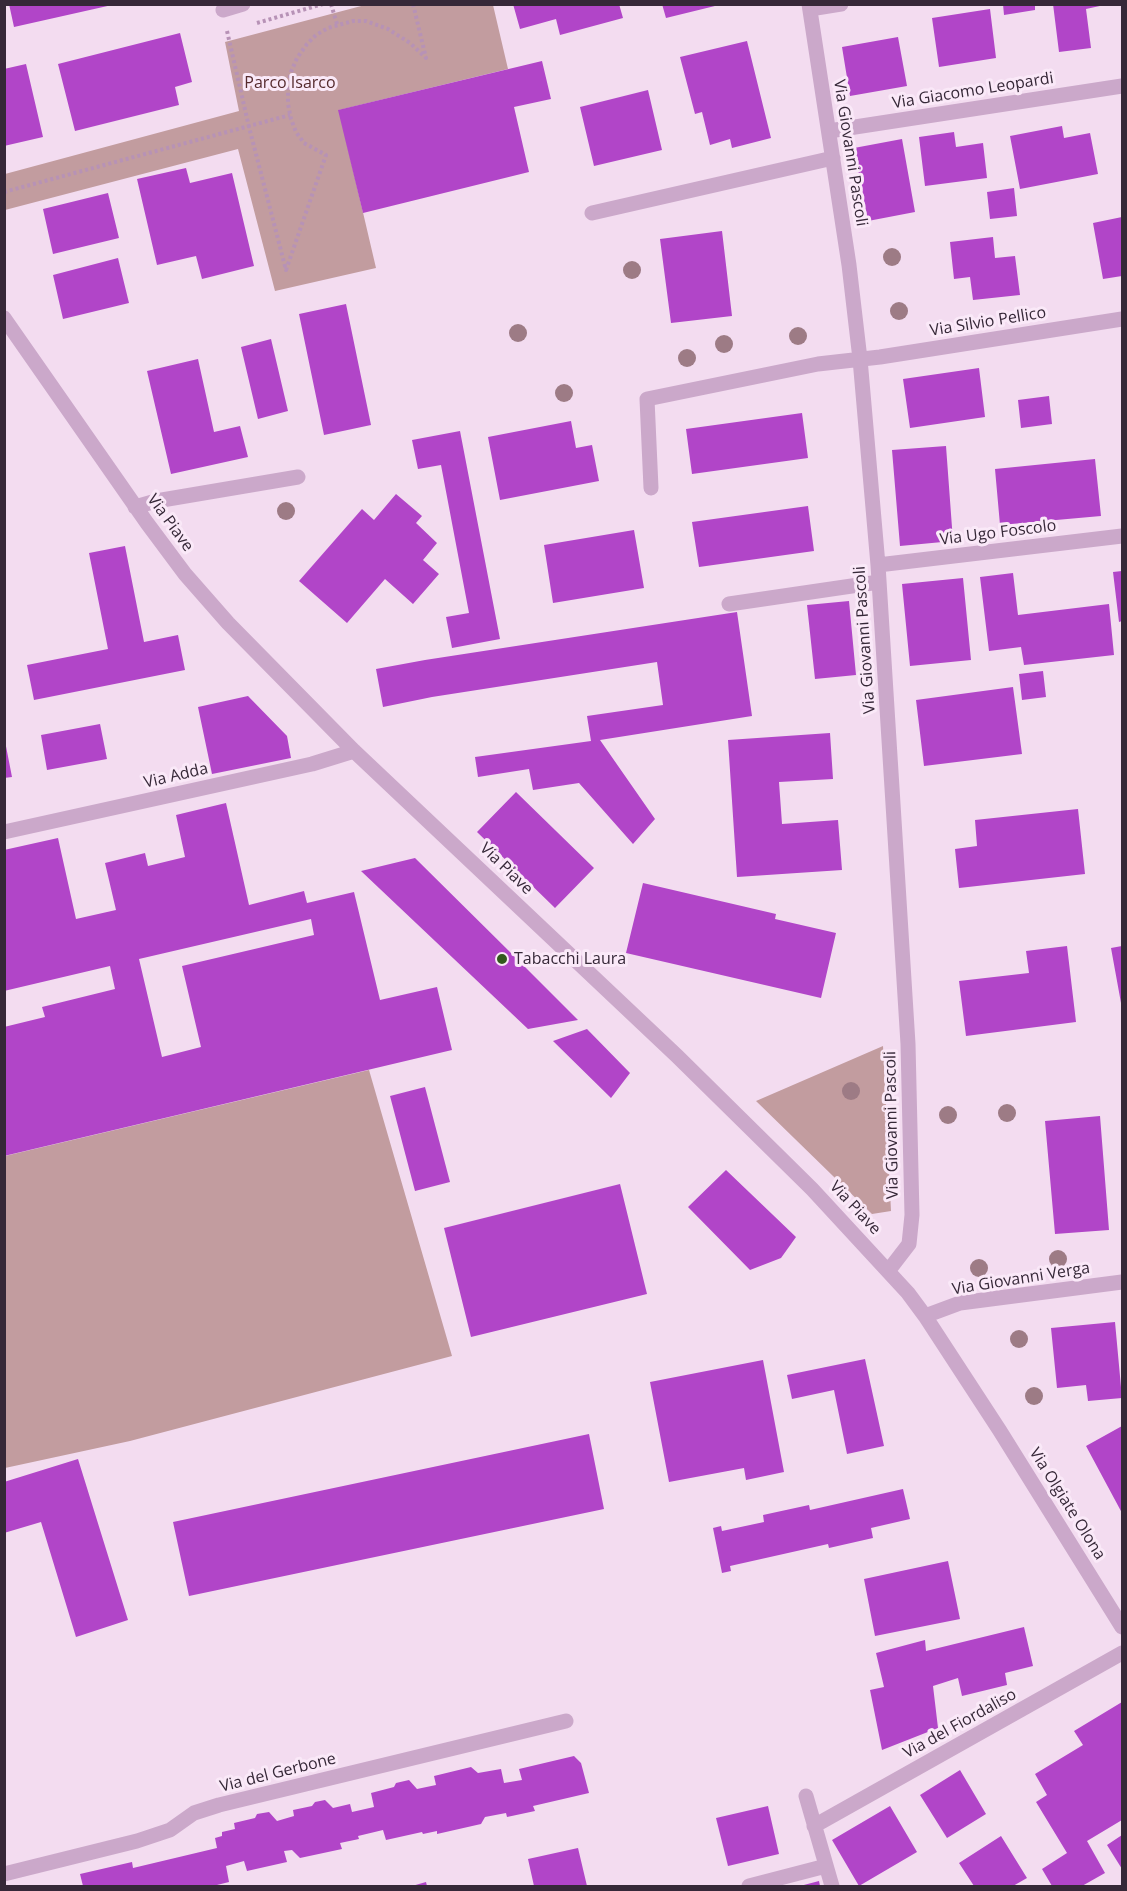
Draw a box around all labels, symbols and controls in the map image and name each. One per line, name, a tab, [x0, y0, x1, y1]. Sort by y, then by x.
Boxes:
street label: Via Giacomo Leopardi	[891, 69, 1055, 113]
park label: Parco Isarco	[244, 73, 336, 93]
street label: Via Giovanni Pascoli	[829, 78, 871, 228]
street label: Via Silvio Pellico	[929, 303, 1047, 341]
street label: Via Piave	[143, 491, 197, 555]
street label: Via Ugo Foscolo	[939, 516, 1057, 550]
street label: Via Giovanni Pascoli	[850, 565, 880, 715]
street label: Via Adda	[142, 759, 210, 793]
street label: Via Piave	[476, 839, 536, 899]
place label: Tabacchi Laura	[514, 949, 626, 969]
marker: Tabacchi Laura	[495, 952, 509, 966]
street label: Via Giovanni Pascoli	[881, 1051, 903, 1199]
street label: Via Piave	[825, 1177, 885, 1239]
street label: Via Giovanni Verga	[951, 1259, 1091, 1299]
street label: Via Olgiate Olona	[1025, 1444, 1109, 1564]
street label: Via del Fiordaliso	[900, 1685, 1020, 1763]
street label: Via del Gerbone	[218, 1749, 338, 1797]

